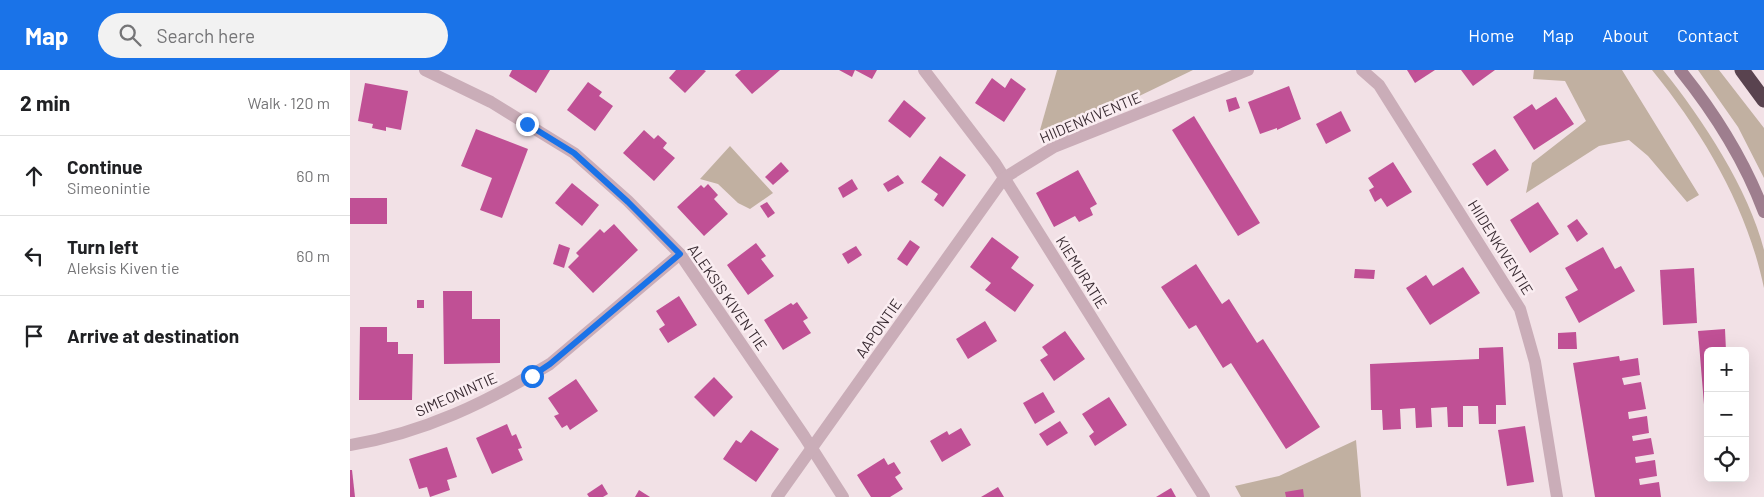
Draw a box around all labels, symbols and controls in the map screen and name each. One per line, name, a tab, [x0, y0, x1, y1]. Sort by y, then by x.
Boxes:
search box	[98, 13, 448, 58]
text: Map	[25, 21, 68, 50]
icon: search	[116, 21, 144, 49]
text: Search here	[156, 24, 255, 47]
text: Home	[1468, 24, 1514, 46]
text: Map	[1542, 24, 1574, 46]
text: About	[1602, 24, 1649, 46]
text: Contact	[1677, 24, 1739, 46]
street label: HIIDENKIVENTIE	[1037, 88, 1143, 146]
text: 2 min	[20, 90, 70, 115]
text: Walk · 120 m	[247, 93, 330, 112]
route end	[516, 113, 539, 136]
text: Continue	[67, 155, 143, 178]
icon: ahead	[20, 162, 48, 190]
text: 60 m	[296, 166, 330, 185]
text: Simeonintie	[67, 178, 151, 197]
street label: HIIDENKIVENTIE	[1465, 196, 1537, 298]
street label: KIEMURATIE	[1053, 232, 1111, 312]
text: Turn left	[67, 235, 138, 258]
street label: ALEKSIS KIVEN TIE	[685, 240, 771, 354]
icon: left	[20, 242, 48, 270]
text: 60 m	[296, 246, 330, 265]
text: Aleksis Kiven tie	[67, 258, 180, 277]
street label: AAPONTIE	[851, 295, 905, 361]
icon: arrive	[20, 322, 48, 350]
text: Arrive at destination	[67, 324, 239, 347]
map controls	[1704, 347, 1749, 482]
button: +	[1704, 347, 1749, 392]
route start	[521, 365, 544, 388]
street label: SIMEONINTIE	[412, 368, 500, 420]
button: −	[1704, 392, 1749, 437]
button: locate	[1704, 437, 1749, 482]

